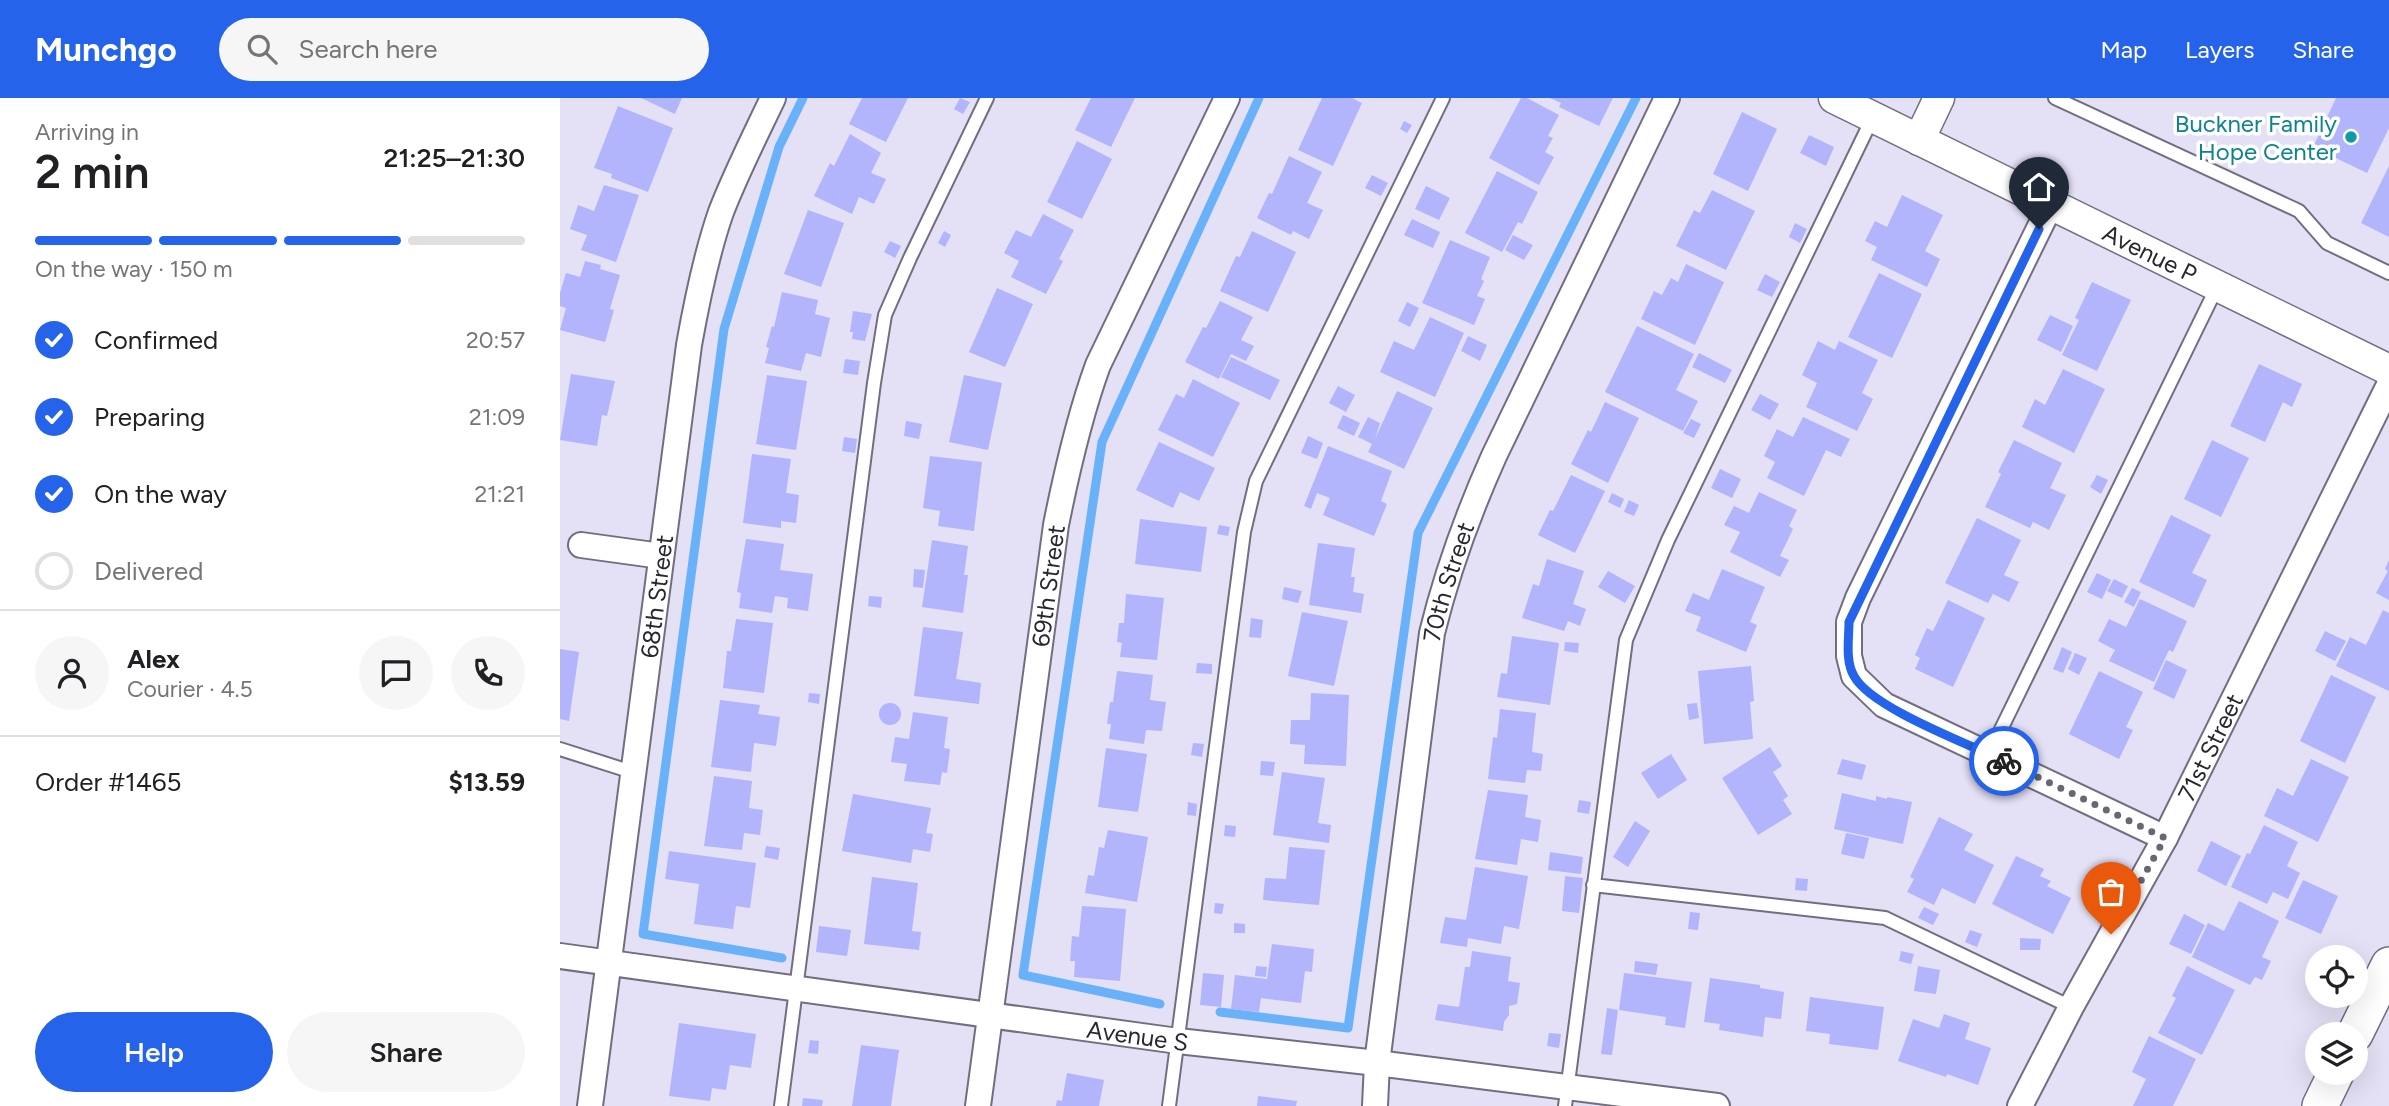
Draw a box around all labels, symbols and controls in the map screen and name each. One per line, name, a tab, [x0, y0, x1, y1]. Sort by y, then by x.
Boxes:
search box	[219, 18, 709, 81]
text: Munchgo	[35, 30, 177, 69]
icon: search	[243, 30, 281, 68]
text: Search here	[299, 33, 438, 65]
text: Map	[2100, 35, 2147, 64]
text: Layers	[2185, 35, 2254, 64]
text: Share	[2292, 35, 2354, 64]
place label: Buckner Family Hope Center	[2175, 109, 2337, 166]
text: Arriving in	[35, 118, 139, 146]
marker: Buckner Family Hope Center	[2343, 129, 2359, 145]
text: 21:25–21:30	[384, 142, 525, 174]
text: 2 min	[35, 144, 150, 200]
pin	[2009, 157, 2069, 229]
icon: home	[2020, 168, 2058, 206]
street label: Avenue P	[2098, 218, 2202, 288]
text: On the way · 150 m	[35, 255, 232, 283]
icon: check	[35, 321, 73, 359]
text: Confirmed	[94, 324, 218, 356]
text: 20:57	[466, 326, 525, 354]
icon: check	[35, 398, 73, 436]
text: Preparing	[94, 401, 205, 433]
text: 21:09	[469, 403, 525, 431]
icon: check	[35, 475, 73, 513]
text: On the way	[94, 478, 227, 510]
text: 21:21	[474, 480, 525, 508]
street label: 70th Street	[1417, 518, 1480, 643]
street label: 69th Street	[1025, 523, 1070, 648]
street label: 68th Street	[634, 533, 679, 660]
text: Delivered	[94, 555, 203, 587]
button: person	[35, 636, 109, 710]
button: chat	[359, 636, 433, 710]
button: phone	[451, 636, 525, 710]
text: Alex	[127, 643, 180, 675]
text: Courier · 4.5	[127, 675, 253, 703]
street label: 71st Street	[2171, 689, 2249, 806]
courier	[1969, 726, 2039, 796]
icon: bike	[1985, 742, 2023, 780]
text: Order #1465	[35, 766, 182, 798]
text: $13.59	[449, 766, 525, 798]
pin	[2081, 862, 2141, 934]
icon: bag	[2092, 873, 2130, 911]
map controls	[2305, 945, 2368, 1085]
button: locate	[2305, 945, 2368, 1008]
button: Help	[35, 1012, 273, 1092]
button: Share	[287, 1012, 525, 1092]
street label: Avenue S	[1085, 1014, 1190, 1057]
button: layers	[2305, 1022, 2368, 1085]

